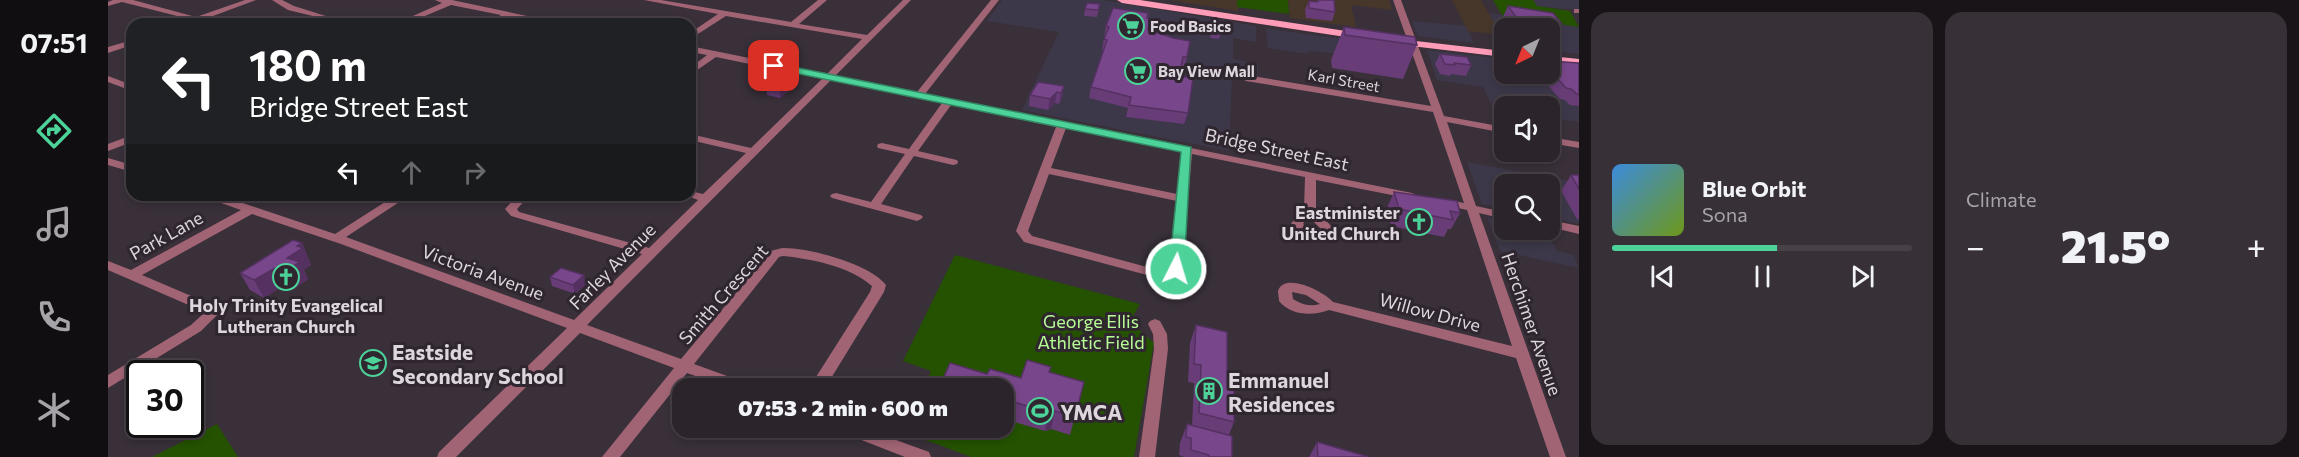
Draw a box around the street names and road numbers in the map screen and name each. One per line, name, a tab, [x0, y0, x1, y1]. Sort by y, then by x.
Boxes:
street label: Karl Street	[1306, 65, 1382, 95]
street label: Bridge Street East	[1203, 123, 1351, 175]
street label: Park Lane	[125, 206, 207, 264]
street label: Farley Avenue	[564, 218, 660, 314]
street label: Victoria Avenue	[419, 240, 547, 304]
street label: Smith Crescent	[674, 240, 772, 348]
street label: Herchimer Avenue	[1497, 250, 1567, 398]
street label: Willow Drive	[1377, 288, 1483, 336]

